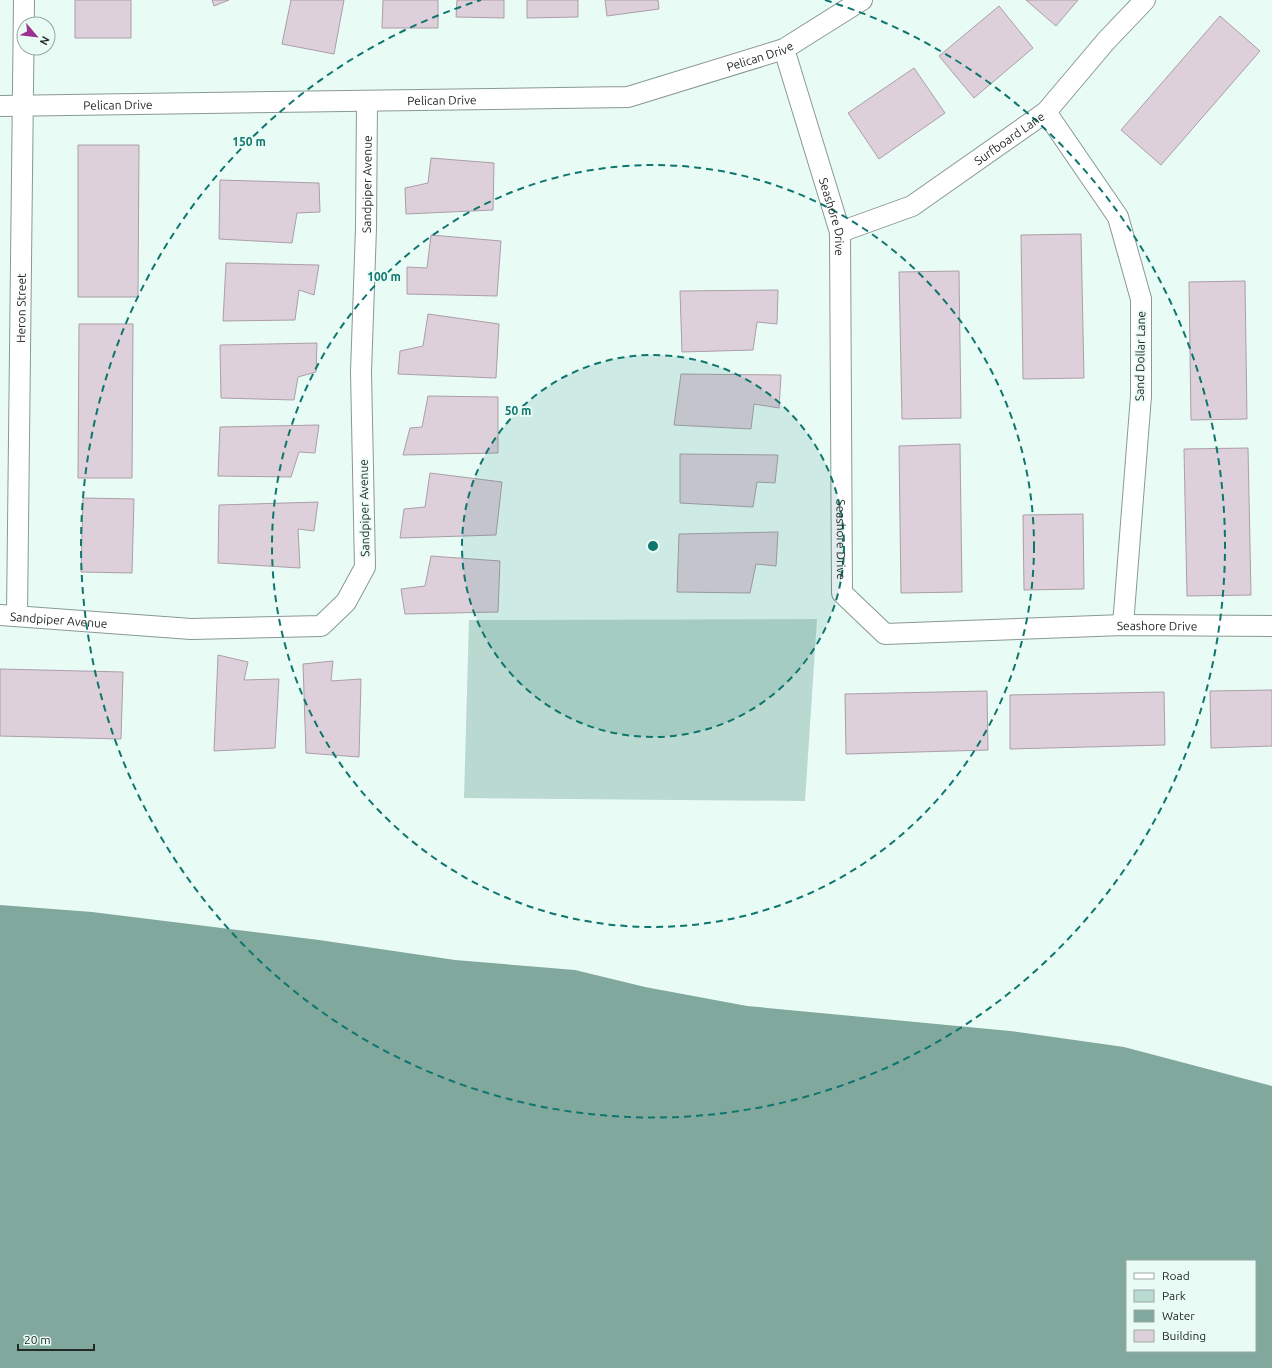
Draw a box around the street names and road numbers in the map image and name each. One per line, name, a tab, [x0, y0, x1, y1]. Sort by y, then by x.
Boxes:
street label: Pelican Drive	[725, 38, 795, 73]
street label: Pelican Drive	[407, 93, 477, 107]
street label: Pelican Drive	[83, 97, 153, 111]
street label: Surfboard Lane	[971, 109, 1047, 167]
street label: Sandpiper Avenue	[359, 135, 373, 233]
street label: Seashore Drive	[817, 176, 847, 256]
street label: Heron Street	[14, 273, 27, 343]
street label: Sand Dollar Lane	[1133, 311, 1147, 401]
street label: Sandpiper Avenue	[357, 459, 371, 557]
street label: Seashore Drive	[835, 499, 848, 580]
street label: Sandpiper Avenue	[10, 609, 108, 629]
street label: Seashore Drive	[1117, 619, 1197, 632]

